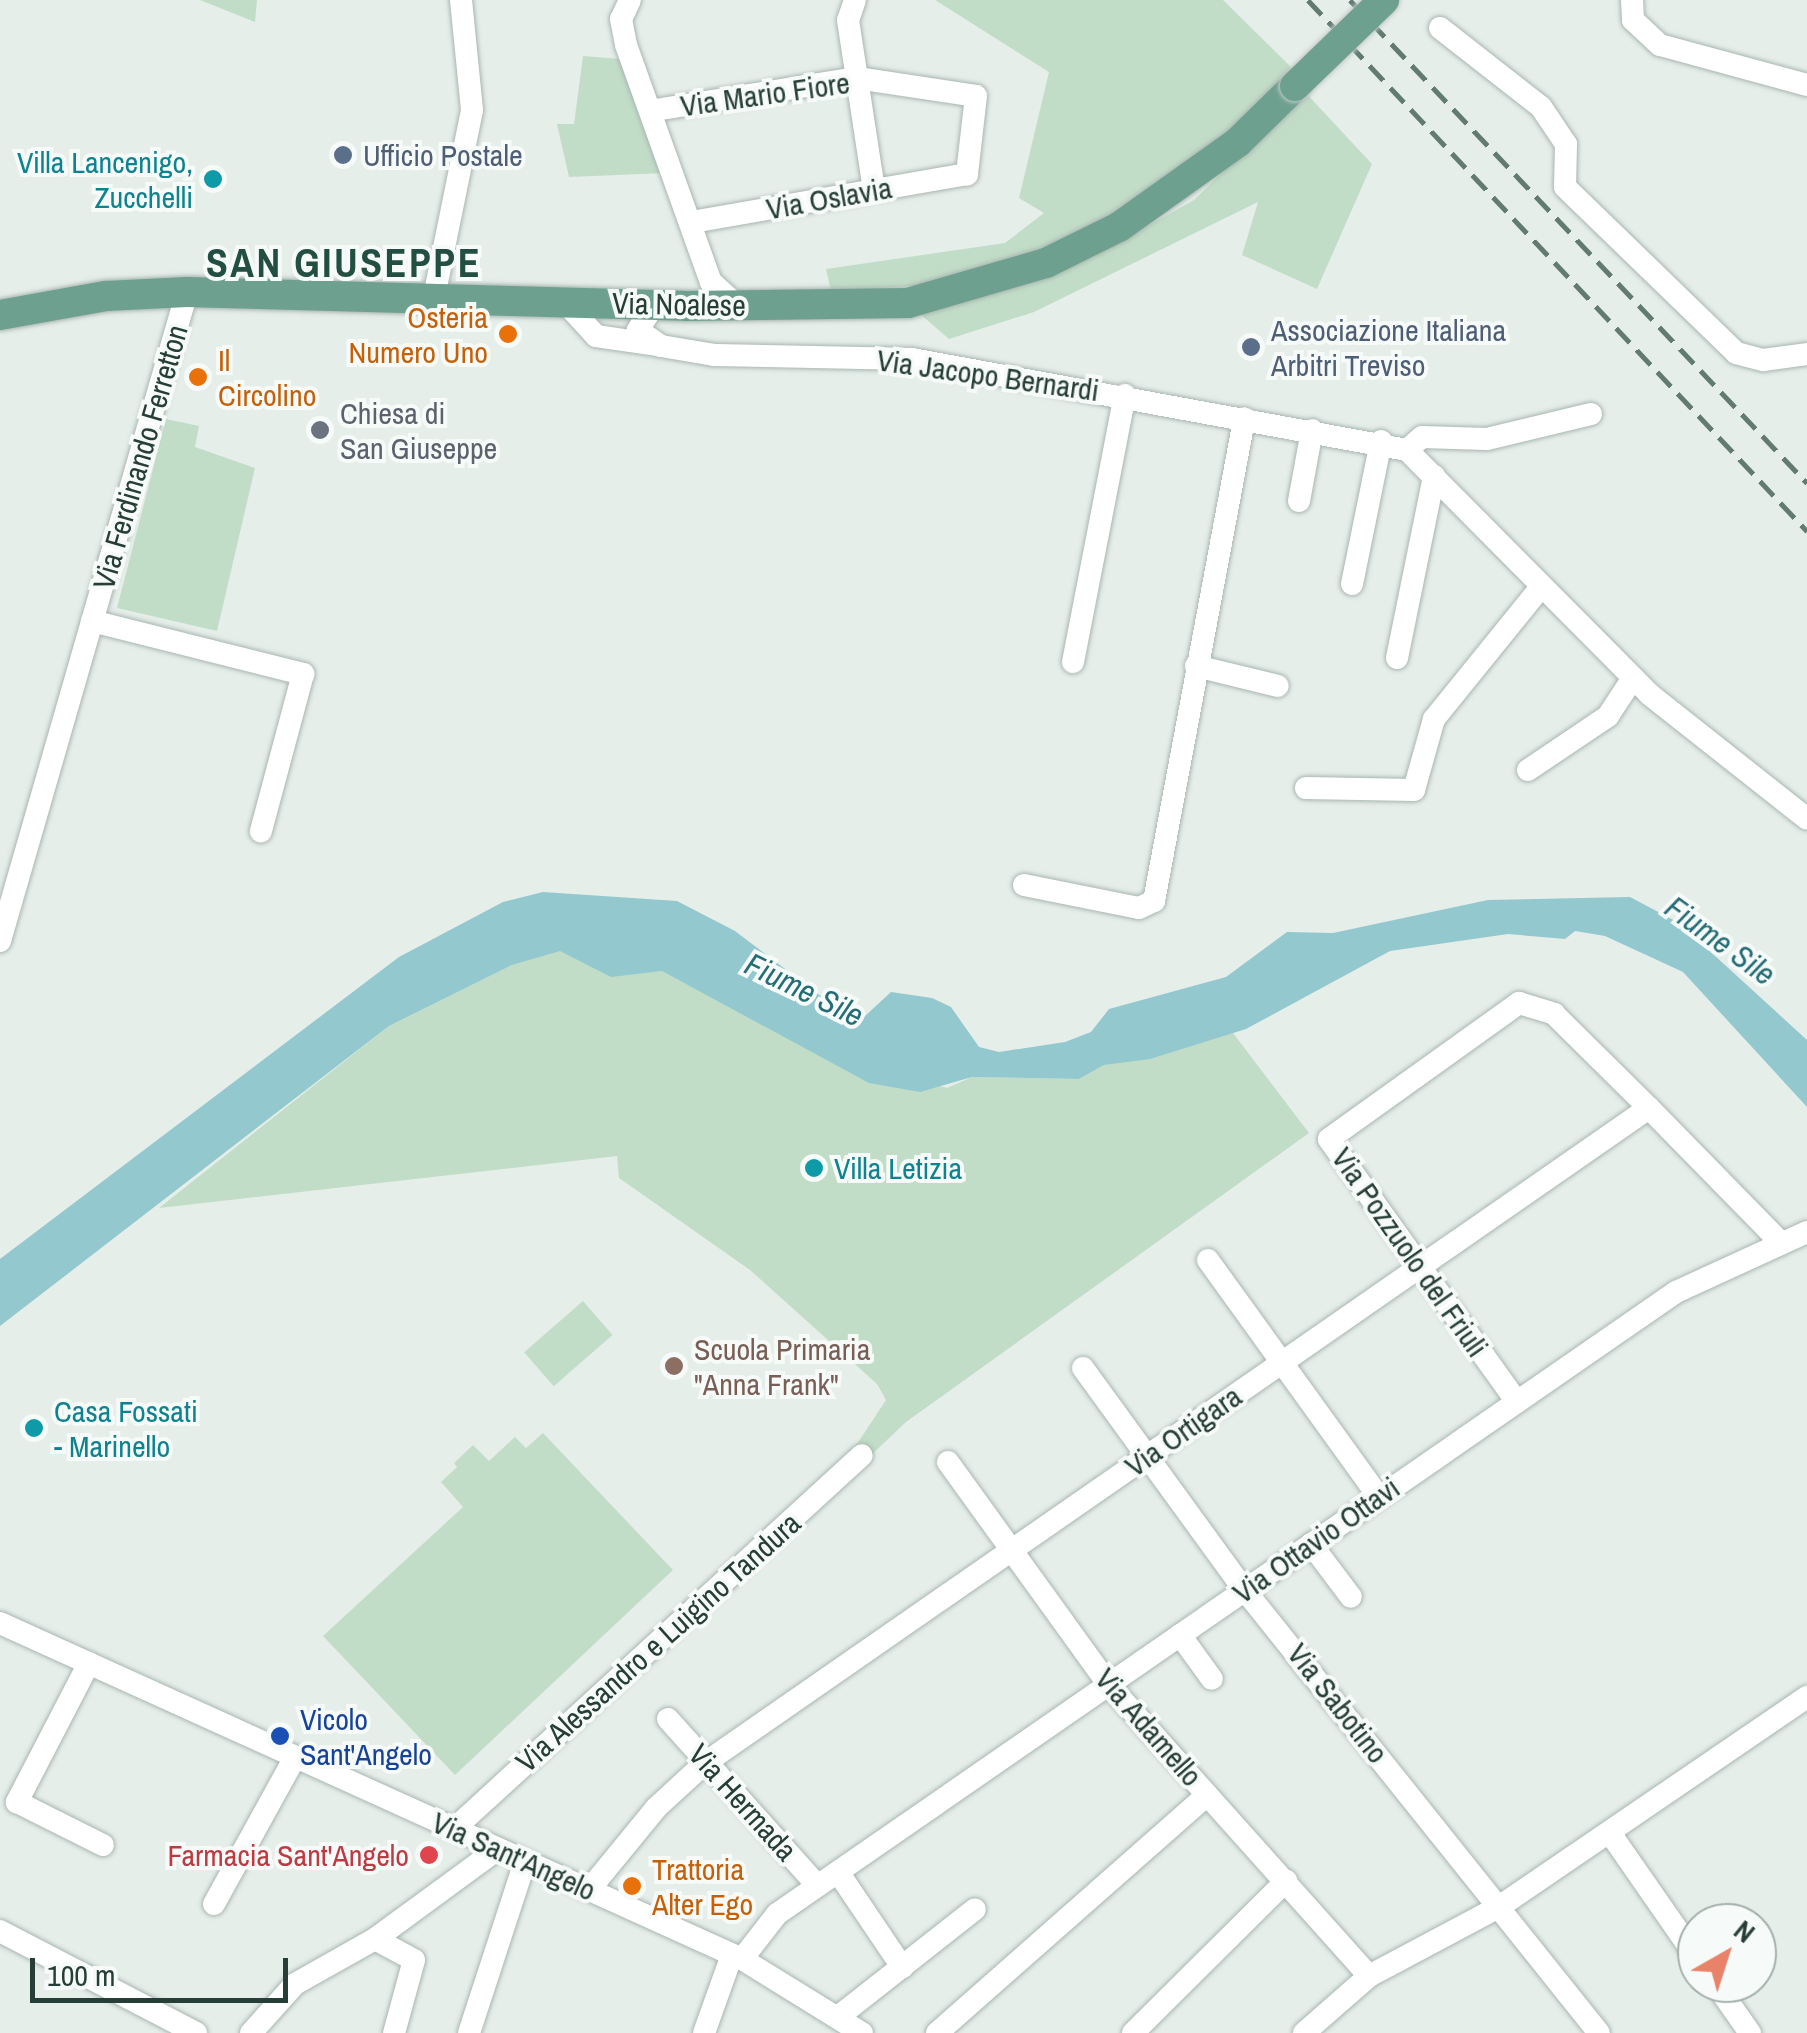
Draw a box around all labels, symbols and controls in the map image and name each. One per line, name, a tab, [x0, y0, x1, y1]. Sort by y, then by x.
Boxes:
street label: Via Mario Fiore	[678, 64, 852, 124]
place label: Ufficio Postale	[363, 137, 523, 173]
place label: Villa Lancenigo, Zucchelli	[17, 144, 193, 214]
marker: Ufficio Postale	[332, 144, 354, 166]
marker: Villa Lancenigo, Zucchelli	[202, 168, 224, 190]
street label: Via Oslavia	[763, 169, 895, 227]
district label: SAN GIUSEPPE	[206, 239, 482, 287]
street label: Via Noalese	[612, 285, 746, 323]
place label: Osteria Numero Uno	[349, 299, 488, 370]
place label: Associazione Italiana Arbitri Treviso	[1271, 312, 1506, 382]
street label: Via Ferdinando Ferretton	[85, 321, 195, 593]
marker: Osteria Numero Uno	[497, 323, 519, 345]
marker: Associazione Italiana Arbitri Treviso	[1240, 336, 1262, 358]
place label: Il Circolino	[218, 342, 316, 412]
street label: Via Jacopo Bernardi	[875, 342, 1101, 408]
marker: Il Circolino	[187, 366, 209, 388]
place label: Chiesa di San Giuseppe	[340, 395, 497, 466]
marker: Chiesa di San Giuseppe	[309, 419, 331, 441]
water label: Fiume Sile	[1657, 888, 1783, 994]
water label: Fiume Sile	[739, 945, 869, 1035]
street label: Via Pozzuolo del Friuli	[1324, 1140, 1496, 1364]
place label: Villa Letizia	[834, 1150, 962, 1186]
marker: Villa Letizia	[803, 1157, 825, 1179]
place label: Scuola Primaria "Anna Frank"	[694, 1331, 870, 1402]
marker: Scuola Primaria "Anna Frank"	[663, 1355, 685, 1377]
street label: Via Ortigara	[1118, 1378, 1248, 1484]
place label: Casa Fossati - Marinello	[54, 1393, 198, 1464]
marker: Casa Fossati - Marinello	[23, 1417, 45, 1439]
street label: Via Ottavio Ottavi	[1226, 1469, 1406, 1611]
street label: Via Alessandro e Luigino Tandura	[508, 1504, 808, 1780]
street label: Via Sabotino	[1280, 1636, 1396, 1770]
street label: Via Adamello	[1088, 1660, 1210, 1794]
place label: Vicolo Sant'Angelo	[300, 1701, 432, 1772]
marker: Vicolo Sant'Angelo	[269, 1725, 291, 1747]
street label: Via Hermada	[681, 1736, 805, 1868]
street label: Via Sant'Angelo	[427, 1804, 601, 1908]
place label: Farmacia Sant'Angelo	[168, 1837, 409, 1873]
marker: Farmacia Sant'Angelo	[418, 1844, 440, 1866]
place label: Trattoria Alter Ego	[652, 1851, 753, 1922]
marker: Trattoria Alter Ego	[621, 1875, 643, 1897]
north arrow	[1677, 1903, 1777, 2003]
text: N	[1726, 1911, 1763, 1951]
scale bar	[35, 1938, 292, 2000]
text: 100 m	[47, 1955, 115, 1995]

